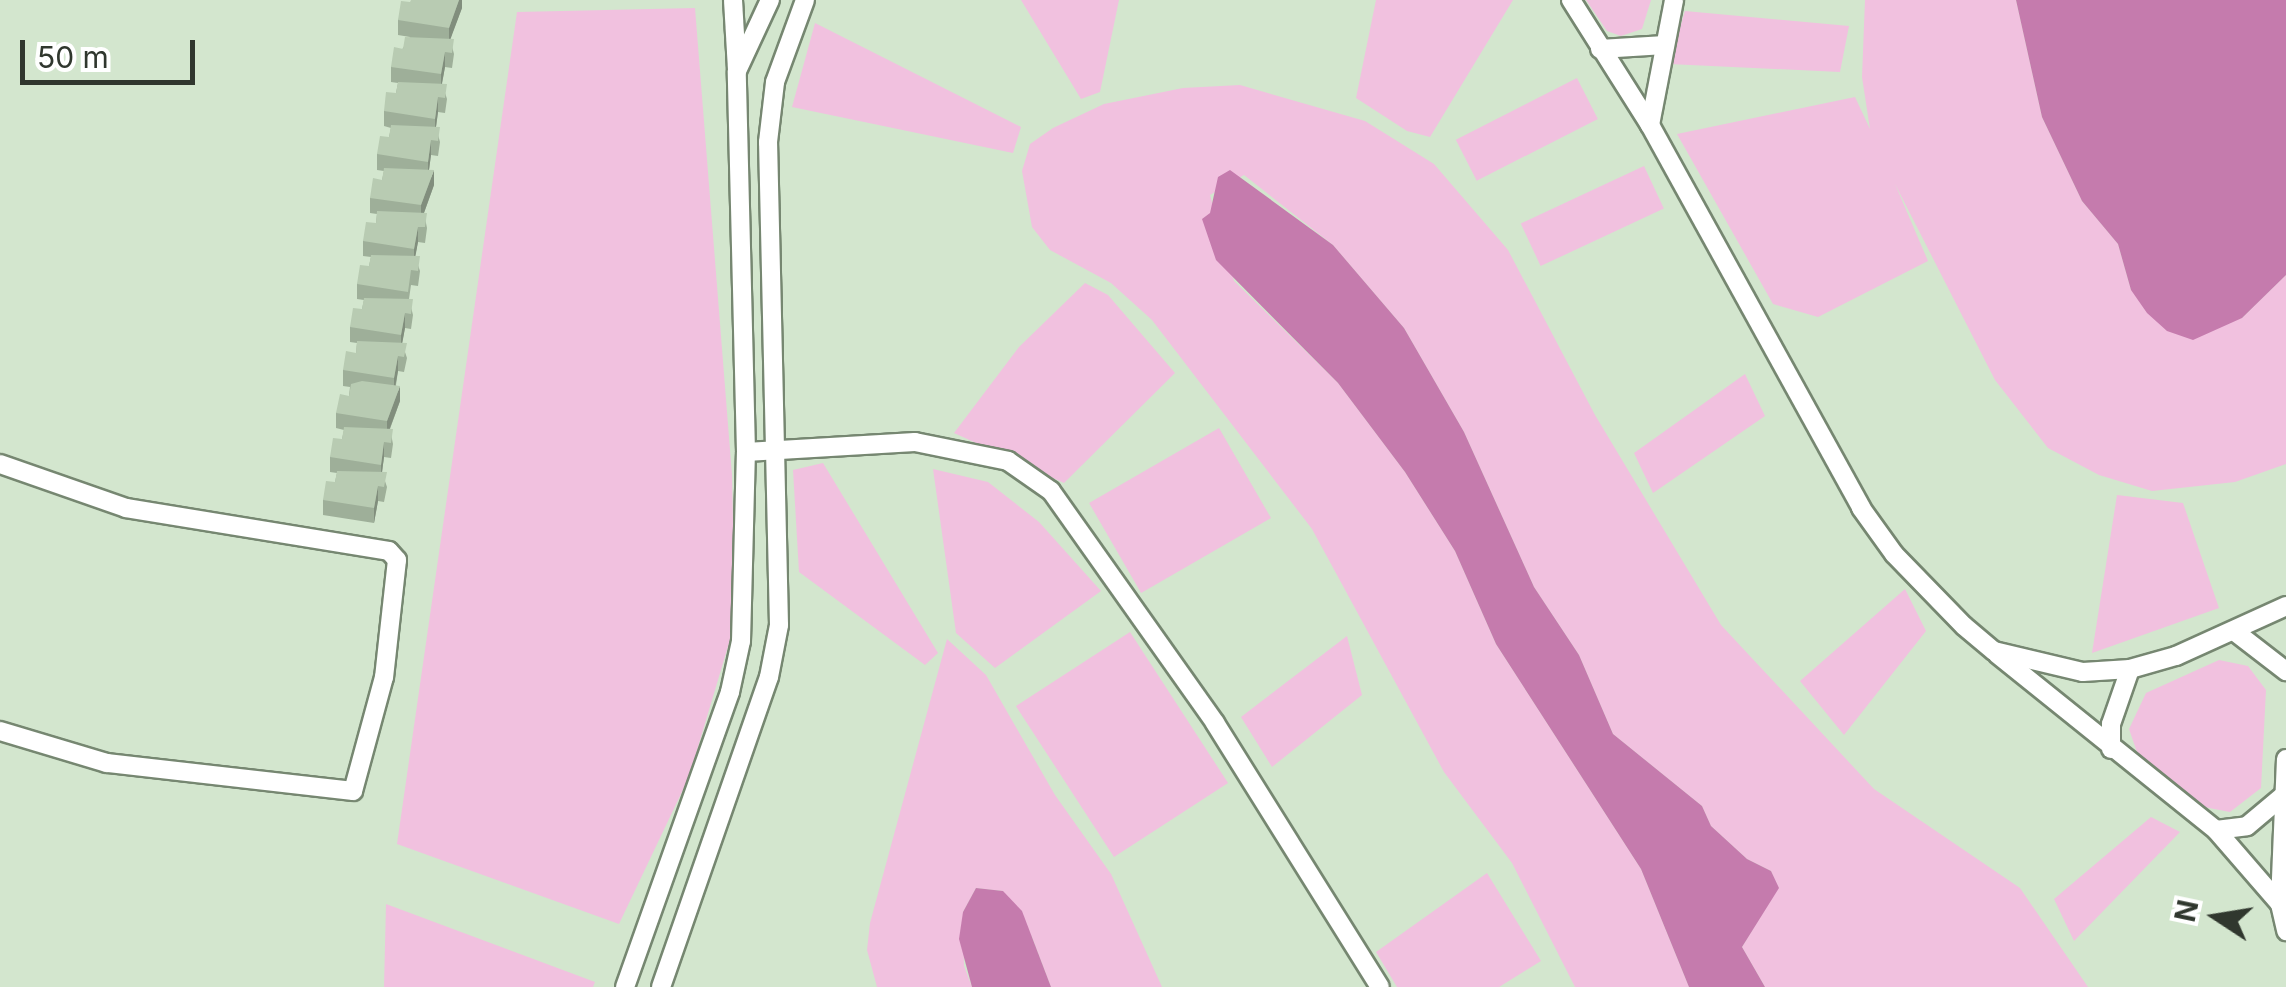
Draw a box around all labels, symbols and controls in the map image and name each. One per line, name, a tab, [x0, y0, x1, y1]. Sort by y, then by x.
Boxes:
scale bar	[25, 20, 200, 82]
text: 50 m	[37, 39, 109, 75]
north arrow	[2166, 867, 2266, 967]
text: N	[2168, 897, 2206, 925]

